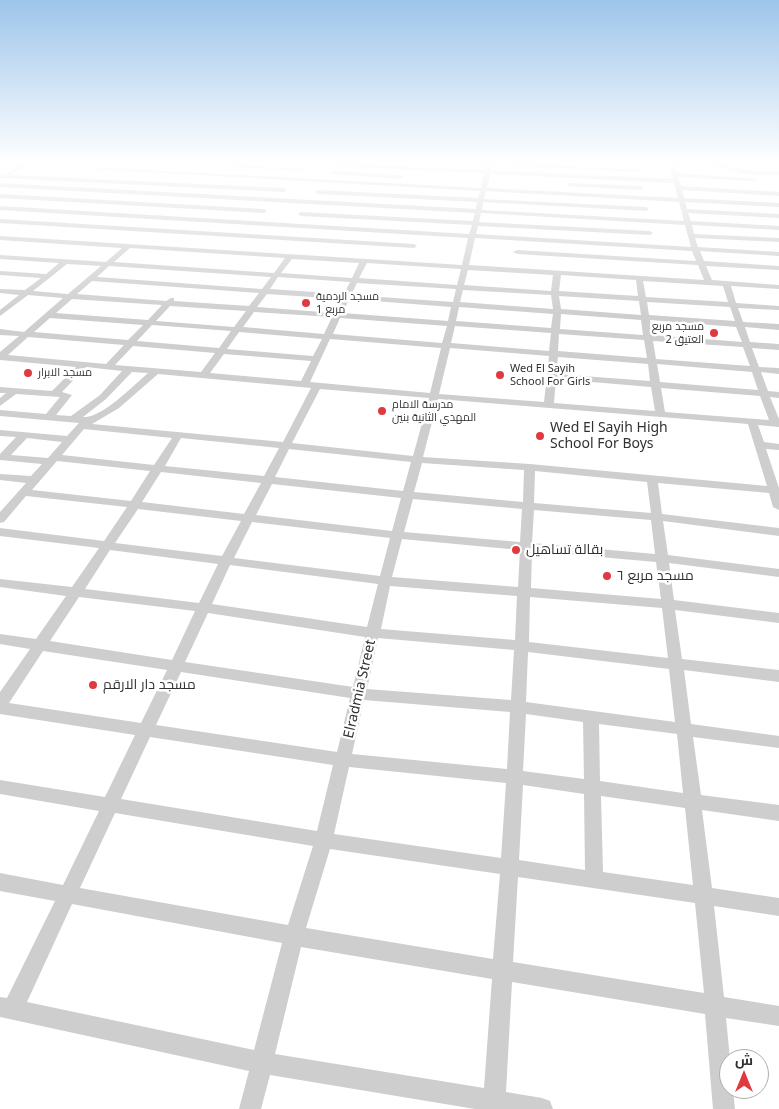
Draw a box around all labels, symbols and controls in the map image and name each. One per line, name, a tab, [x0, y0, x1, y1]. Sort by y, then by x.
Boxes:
place label: مسجد الردمية مربع 1	[316, 290, 379, 316]
marker: مسجد الردمية مربع 1	[300, 297, 312, 309]
place label: مسجد مربع 2 العتيق	[652, 320, 704, 346]
marker: مسجد مربع 2 العتيق	[708, 327, 720, 339]
place label: Wed El Sayih School For Girls	[510, 362, 590, 388]
place label: مسجد الابرار	[38, 366, 92, 380]
marker: مسجد الابرار	[22, 367, 34, 379]
marker: Wed El Sayih School For Girls	[494, 369, 506, 381]
place label: مدرسة الامام المهدي الثانية بنين	[392, 398, 476, 424]
marker: مدرسة الامام المهدي الثانية بنين	[376, 405, 388, 417]
place label: Wed El Sayih High School For Boys	[550, 420, 668, 452]
marker: Wed El Sayih High School For Boys	[534, 430, 546, 442]
place label: بقالة تساهيل	[526, 542, 603, 558]
marker: بقالة تساهيل	[510, 544, 522, 556]
place label: مسجد مربع ٦	[617, 568, 694, 584]
marker: مسجد مربع ٦	[601, 570, 613, 582]
street label: Elradmia Street	[340, 638, 380, 740]
place label: مسجد دار الارقم	[103, 677, 196, 693]
marker: مسجد دار الارقم	[87, 679, 99, 691]
north arrow	[719, 1049, 769, 1099]
text: ش	[735, 1050, 753, 1069]

